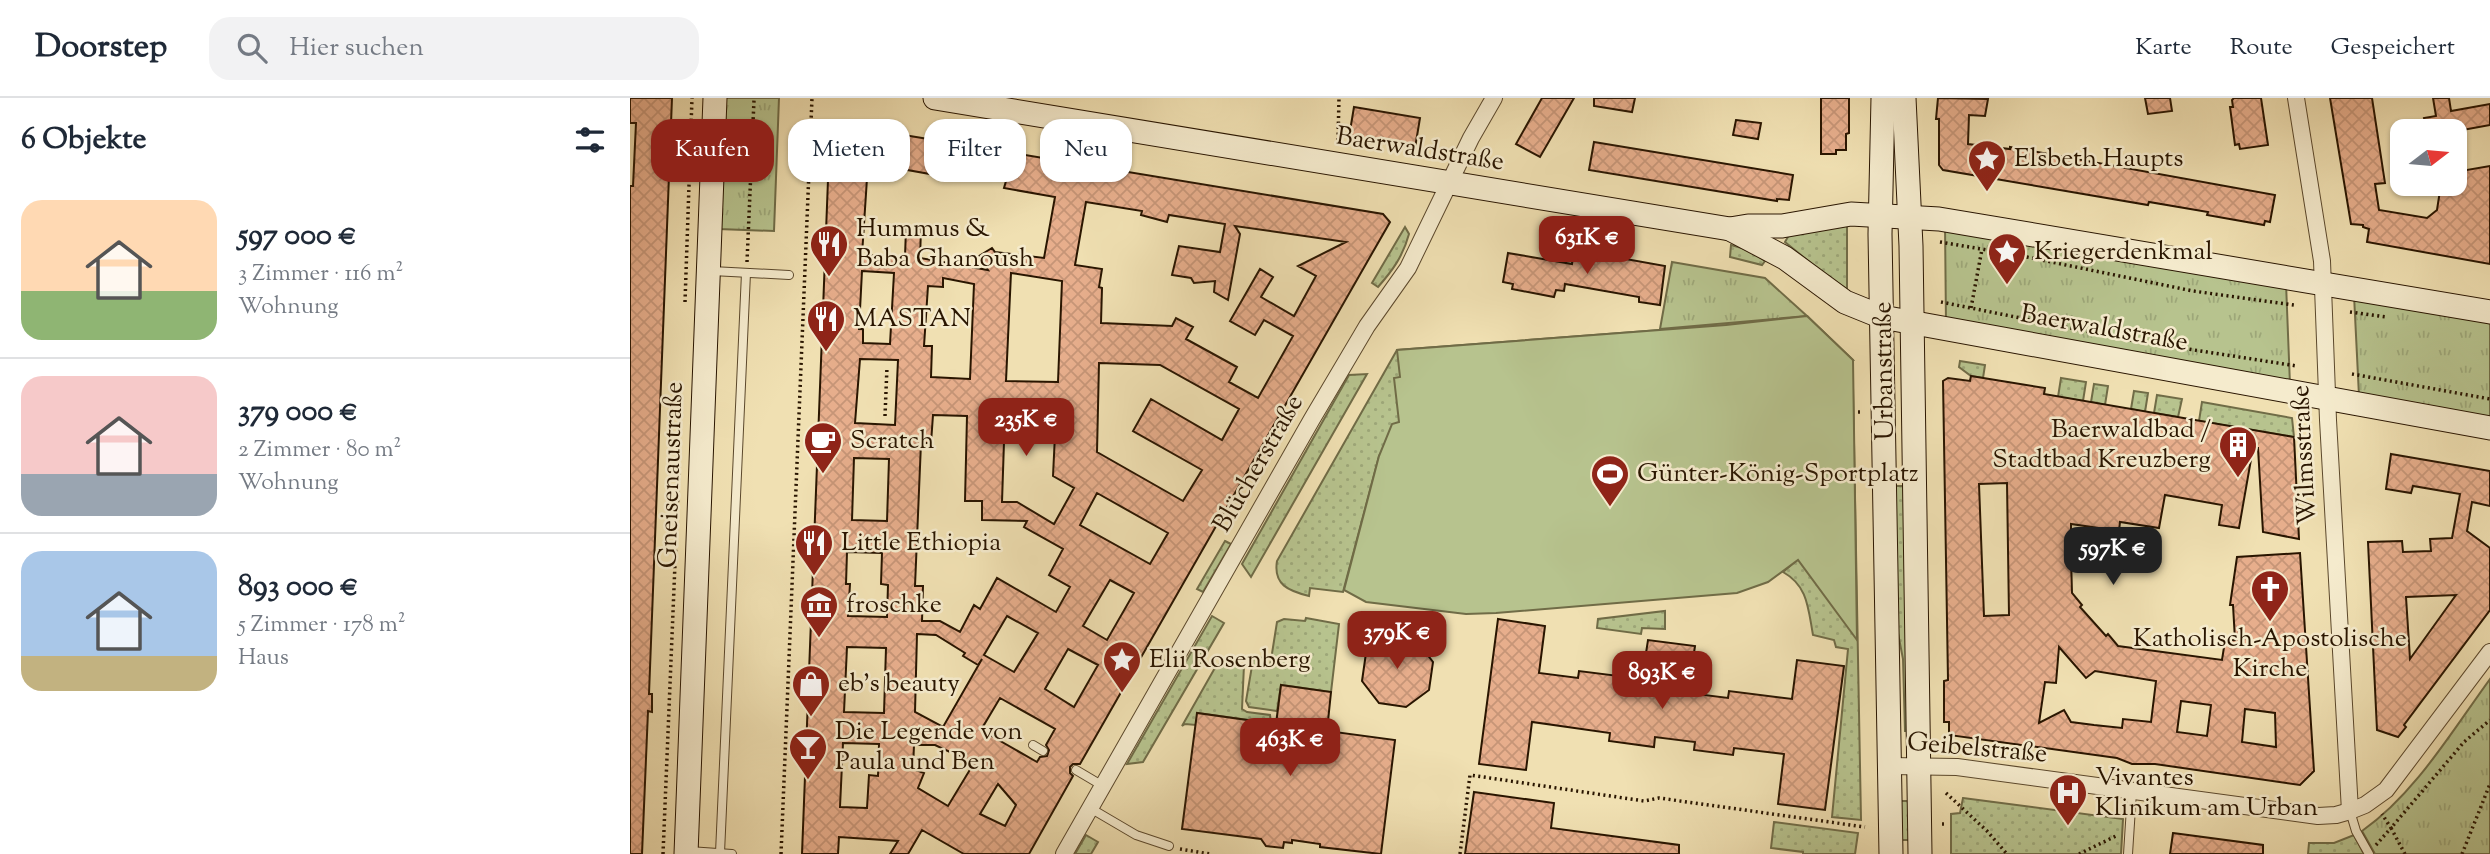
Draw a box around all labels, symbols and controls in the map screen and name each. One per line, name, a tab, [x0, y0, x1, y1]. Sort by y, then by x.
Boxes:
search box	[209, 17, 699, 80]
text: Doorstep	[35, 24, 167, 72]
icon: search	[233, 29, 271, 67]
text: Hier suchen	[289, 30, 424, 67]
text: Karte	[2135, 31, 2192, 65]
text: Route	[2230, 31, 2293, 65]
text: Gespeichert	[2331, 31, 2455, 65]
street label: Baerwaldstraße	[1333, 118, 1507, 182]
text: 6 Objekte	[21, 119, 147, 162]
chip: Kaufen	[651, 119, 774, 182]
chip: Mieten	[788, 119, 910, 182]
chip: Filter	[924, 119, 1026, 182]
chip: Neu	[1040, 119, 1132, 182]
north arrow	[2390, 119, 2468, 196]
map controls	[2390, 119, 2467, 196]
icon: filters	[571, 121, 609, 159]
place icon: Elsbeth Haupts	[1966, 138, 2008, 193]
place label: Elsbeth Haupts	[2014, 141, 2183, 178]
place label: Hummus & Baba Ghanoush	[856, 211, 1034, 278]
text: 597 000 €	[238, 215, 357, 258]
pin: 631K €	[1530, 216, 1644, 276]
text: 631K €	[1555, 222, 1619, 255]
restaurant icon: Hummus & Baba Ghanoush	[808, 223, 850, 278]
icon: home	[77, 228, 161, 312]
place icon: Kriegerdenkmal	[1986, 231, 2028, 286]
place label: Kriegerdenkmal	[2034, 234, 2213, 271]
text: 3 Zimmer · 116 m²	[238, 258, 403, 291]
text: Wohnung	[238, 291, 338, 324]
street label: Baerwaldstraße	[2017, 296, 2191, 362]
restaurant icon: MASTAN	[805, 298, 847, 353]
place label: MASTAN	[853, 301, 971, 338]
street label: Urbanstraße	[1865, 301, 1905, 441]
street label: Gneisenaustraße	[650, 381, 694, 569]
street label: Wilmsstraße	[2283, 384, 2327, 526]
street label: Blücherstraße	[1205, 388, 1313, 540]
text: 379 000 €	[238, 391, 358, 434]
pin: 235K €	[969, 398, 1083, 458]
icon: home	[77, 404, 161, 488]
text: 235K €	[994, 404, 1058, 437]
place label: Baerwaldbad / Stadtbad Kreuzberg	[1992, 412, 2211, 479]
cafe icon: Scratch	[802, 420, 844, 475]
place label: Scratch	[850, 423, 935, 460]
building icon: Baerwaldbad / Stadtbad Kreuzberg	[2217, 424, 2259, 479]
text: 2 Zimmer · 80 m²	[238, 434, 401, 467]
sports icon: Günter-König-Sportplatz	[1589, 453, 1631, 508]
place label: Günter-König-Sportplatz	[1637, 456, 1919, 493]
text: Wohnung	[238, 467, 338, 500]
restaurant icon: Little Ethiopia	[793, 522, 835, 577]
place label: Little Ethiopia	[841, 525, 1001, 562]
pin: 597K €	[2056, 528, 2170, 587]
text: 597K €	[2080, 533, 2146, 566]
text: 893 000 €	[238, 566, 359, 609]
church icon: Katholisch-Apostolische Kirche	[2249, 568, 2291, 623]
icon: home	[77, 579, 161, 663]
museum icon: froschke	[798, 584, 840, 639]
place label: froschke	[846, 587, 942, 624]
text: 5 Zimmer · 178 m²	[238, 609, 406, 642]
pin: 379K €	[1340, 612, 1454, 671]
text: 379K €	[1363, 617, 1431, 650]
place label: Katholisch-Apostolische Kirche	[2133, 621, 2407, 688]
place icon: Elii Rosenberg	[1101, 639, 1143, 694]
text: Haus	[238, 642, 289, 675]
place label: Elii Rosenberg	[1149, 642, 1311, 679]
pin: 893K €	[1605, 652, 1719, 711]
text: 893K €	[1628, 657, 1696, 690]
shop icon: eb's beauty	[790, 663, 832, 718]
place label: eb's beauty	[838, 666, 960, 703]
place label: Die Legende von Paula und Ben	[835, 714, 1023, 781]
pin: 463K €	[1233, 718, 1347, 778]
text: 463K €	[1256, 724, 1324, 757]
street label: Geibelstraße	[1905, 724, 2049, 774]
bar icon: Die Legende von Paula und Ben	[787, 726, 829, 781]
place label: Vivantes Klinikum am Urban	[2095, 760, 2318, 827]
hospital icon: Vivantes Klinikum am Urban	[2047, 772, 2089, 827]

